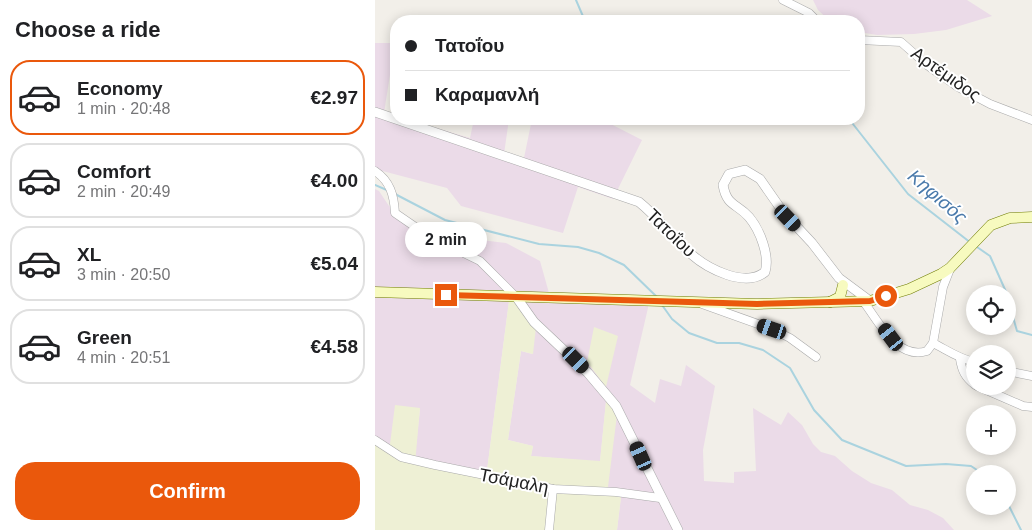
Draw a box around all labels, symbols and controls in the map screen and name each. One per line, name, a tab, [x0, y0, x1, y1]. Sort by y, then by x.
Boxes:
text: Choose a ride	[15, 17, 160, 42]
text: Τατοΐου	[435, 35, 504, 56]
street label: Αρτέμιδος	[907, 43, 985, 105]
icon: car	[17, 75, 62, 120]
text: Economy	[77, 78, 163, 99]
text: Καραμανλή	[435, 84, 539, 105]
text: €2.97	[310, 87, 358, 108]
text: 1 min · 20:48	[77, 100, 170, 117]
icon: car	[17, 158, 62, 203]
text: Comfort	[77, 161, 151, 182]
water label: Κηφισός	[904, 165, 972, 228]
text: €4.00	[310, 170, 358, 191]
text: 2 min · 20:49	[77, 183, 170, 200]
car	[772, 202, 803, 234]
street label: Τατοΐου	[642, 205, 700, 261]
callout: 2 min	[405, 222, 487, 258]
text: 2 min	[425, 231, 467, 248]
icon: car	[17, 241, 62, 286]
text: XL	[77, 244, 101, 265]
text: €5.04	[310, 253, 358, 274]
text: 3 min · 20:50	[77, 266, 170, 283]
route end	[435, 284, 457, 306]
route start	[875, 285, 897, 307]
map controls	[966, 285, 1016, 515]
button: locate	[966, 285, 1016, 335]
car	[755, 317, 788, 341]
car	[875, 321, 906, 353]
icon: car	[17, 324, 62, 369]
text: Green	[77, 327, 132, 348]
text: €4.58	[310, 336, 358, 357]
car	[560, 344, 591, 376]
button: layers	[966, 345, 1016, 395]
text: 4 min · 20:51	[77, 349, 170, 366]
button: +	[966, 405, 1016, 455]
car	[628, 439, 653, 473]
button: Confirm	[15, 462, 360, 520]
street label: Τσάμαλη	[478, 464, 550, 498]
button: −	[966, 465, 1016, 515]

